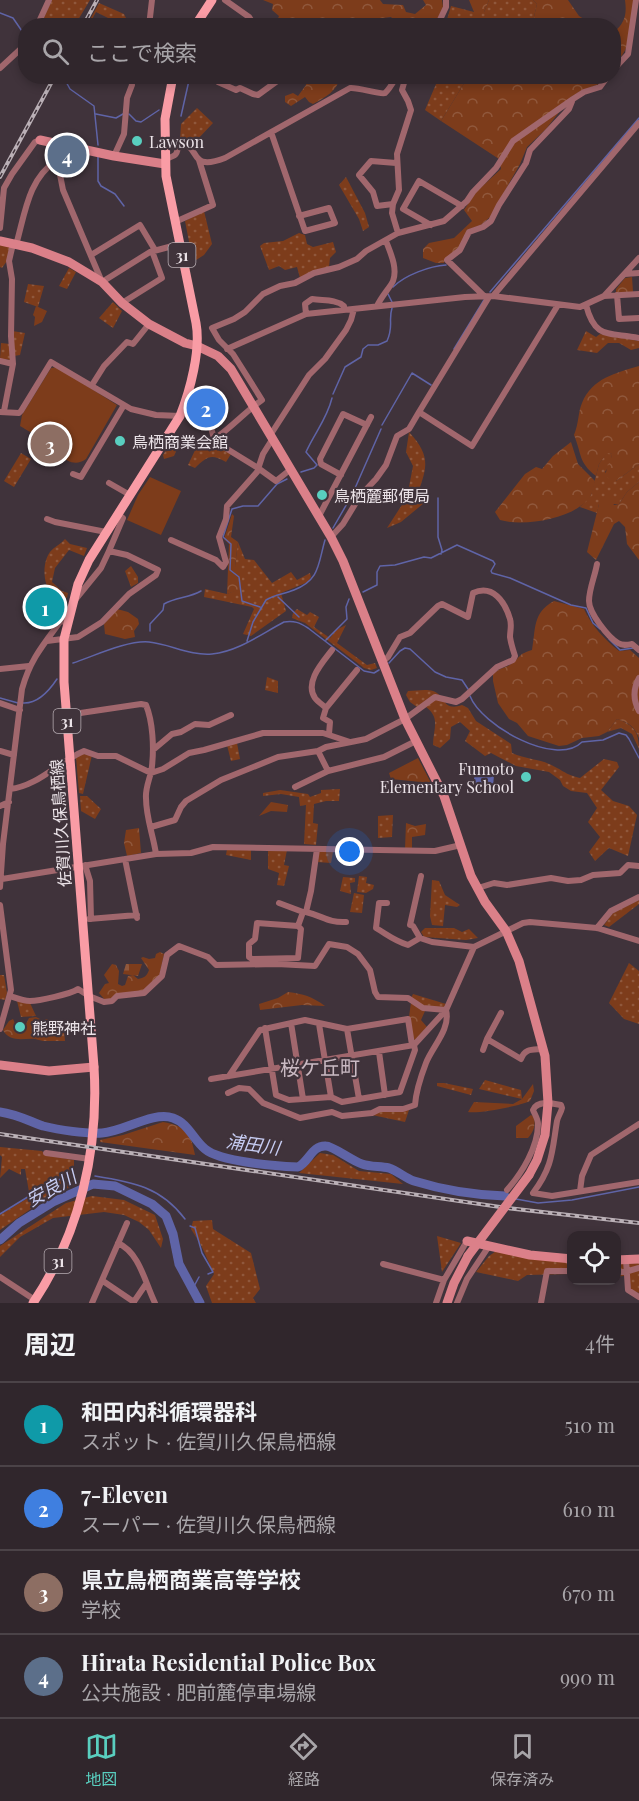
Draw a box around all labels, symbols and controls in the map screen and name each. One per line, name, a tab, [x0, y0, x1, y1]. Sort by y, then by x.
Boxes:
search box	[18, 18, 621, 84]
icon: search	[39, 35, 72, 68]
text: ここで検索	[87, 37, 197, 67]
place label: Lawson	[149, 131, 204, 152]
pin: 4	[48, 132, 86, 178]
marker: Lawson	[130, 134, 144, 148]
road number: 31	[168, 243, 195, 267]
pin: 2	[186, 386, 226, 430]
pin: 3	[31, 422, 70, 466]
place label: 鳥栖商業会館	[132, 431, 228, 452]
marker: 鳥栖商業会館	[113, 434, 127, 448]
place label: 鳥栖麓郵便局	[334, 485, 430, 506]
marker: 鳥栖麓郵便局	[315, 488, 329, 502]
pin: 1	[26, 584, 64, 630]
road number: 31	[54, 709, 80, 733]
street label: 佐賀川久保鳥栖線	[45, 758, 75, 888]
place label: Fumoto Elementary School	[380, 758, 514, 797]
marker: Fumoto Elementary School	[519, 770, 533, 784]
your location	[335, 837, 364, 866]
place label: 熊野神社	[32, 1017, 96, 1038]
marker: 熊野神社	[13, 1020, 27, 1034]
district label: 桜ケ丘町	[280, 1053, 360, 1080]
water label: 浦田川	[225, 1128, 283, 1160]
water label: 安良川	[22, 1163, 82, 1212]
map controls	[567, 1231, 621, 1285]
button: locate	[567, 1231, 621, 1285]
road number: 31	[44, 1249, 72, 1273]
text: 周辺	[24, 1326, 76, 1361]
text: 4件	[585, 1329, 615, 1356]
text: 和田内科循環器科	[81, 1396, 257, 1426]
text: 1	[40, 1411, 47, 1438]
text: 510 m	[565, 1411, 615, 1438]
text: スポット · 佐賀川久保鳥栖線	[81, 1427, 336, 1454]
text: 7-Eleven	[81, 1479, 168, 1509]
text: 2	[38, 1495, 49, 1522]
text: 610 m	[563, 1495, 615, 1522]
text: スーパー · 佐賀川久保鳥栖線	[81, 1510, 336, 1537]
text: 県立鳥栖商業高等学校	[81, 1564, 301, 1594]
text: 3	[39, 1579, 48, 1606]
text: 670 m	[562, 1579, 615, 1606]
text: 学校	[81, 1595, 121, 1622]
text: Hirata Residential Police Box	[81, 1647, 376, 1677]
text: 4	[38, 1663, 49, 1690]
text: 990 m	[560, 1663, 615, 1690]
text: 公共施設 · 肥前麓停車場線	[81, 1678, 316, 1705]
tab: 地図	[85, 1730, 118, 1790]
tab: 経路	[287, 1730, 320, 1790]
tab: 保存済み	[490, 1730, 554, 1790]

